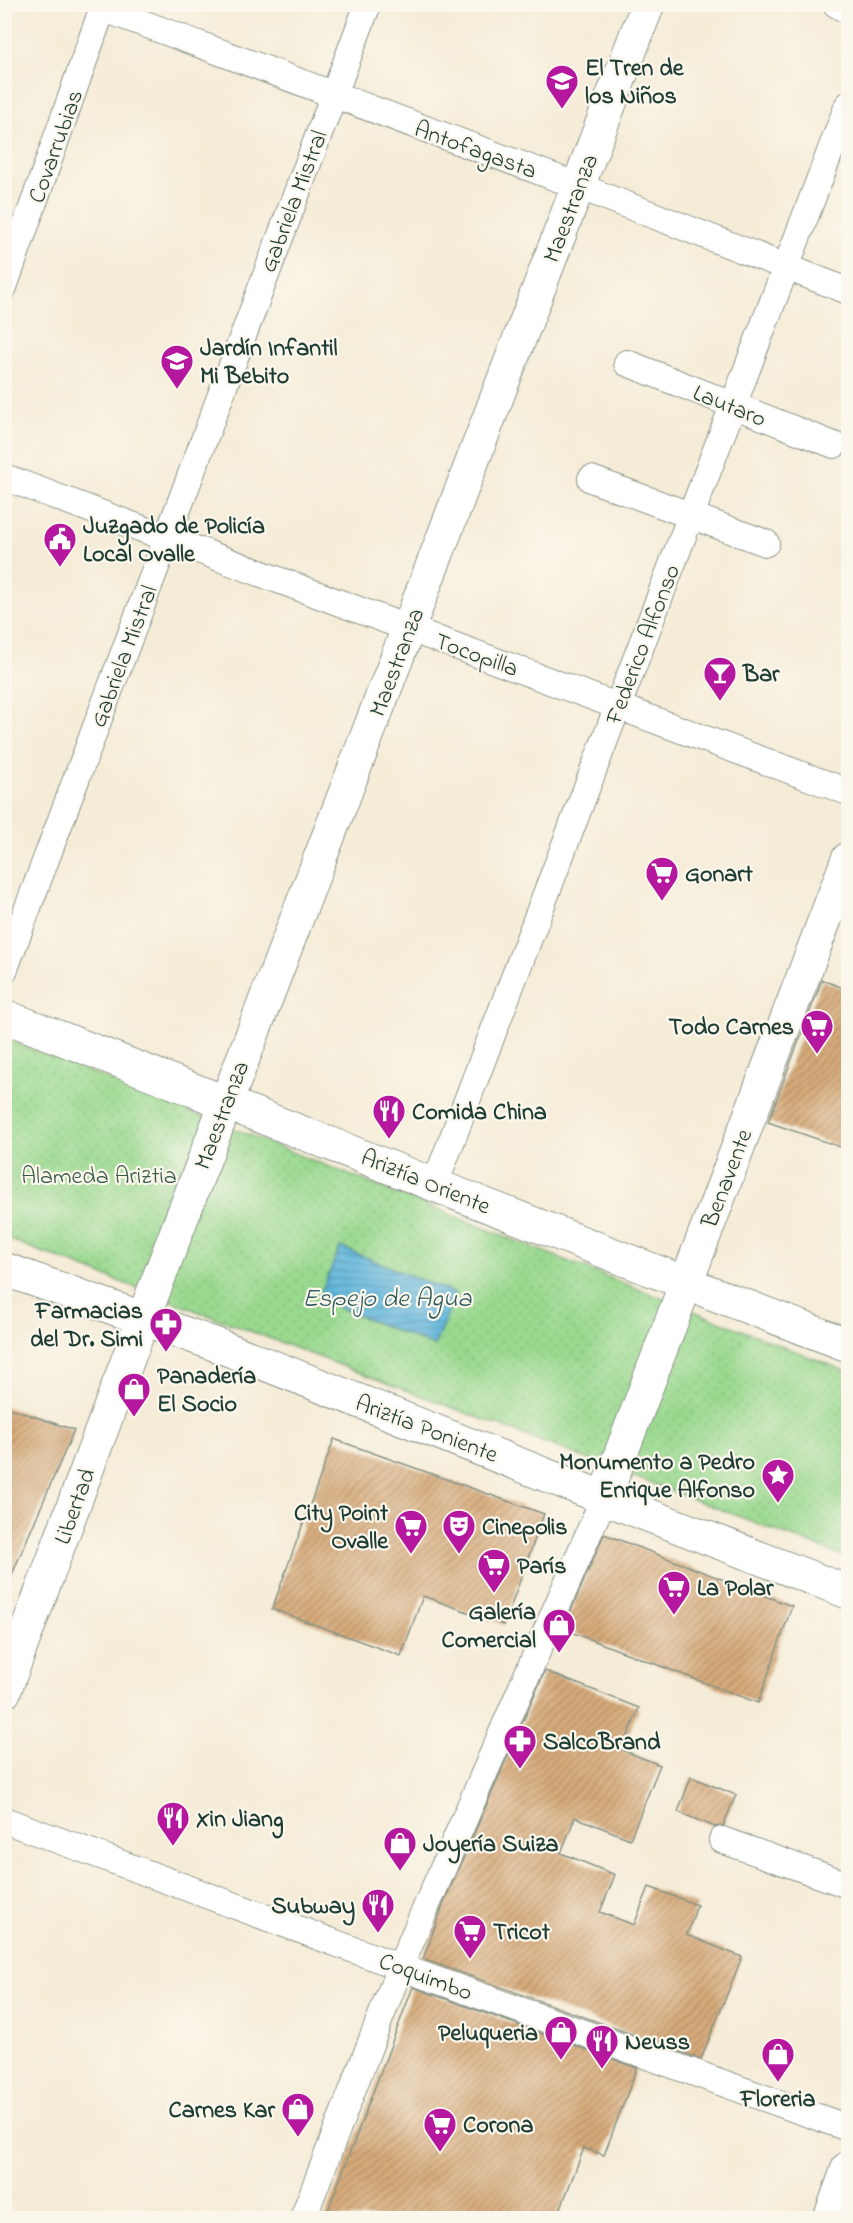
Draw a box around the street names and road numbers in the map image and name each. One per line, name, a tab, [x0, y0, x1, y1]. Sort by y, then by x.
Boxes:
street label: Covarrubias	[21, 85, 94, 209]
street label: Antofagasta	[409, 113, 541, 190]
street label: Gabriela Mistral	[252, 126, 339, 278]
street label: Maestranza	[536, 149, 609, 268]
street label: Lautaro	[687, 377, 771, 438]
street label: Federico Alfonso	[597, 560, 691, 731]
street label: Gabriela Mistral	[82, 581, 169, 733]
street label: Maestranza	[362, 603, 435, 722]
street label: Tocopilla	[429, 625, 523, 688]
street label: Maestranza	[187, 1056, 260, 1175]
street label: Benavente	[693, 1124, 763, 1234]
street label: Ariztía Oriente	[355, 1141, 495, 1225]
street label: Ariztía Poniente	[350, 1387, 503, 1474]
street label: Libertad	[46, 1463, 106, 1550]
street label: Coquimbo	[373, 1945, 477, 2011]

